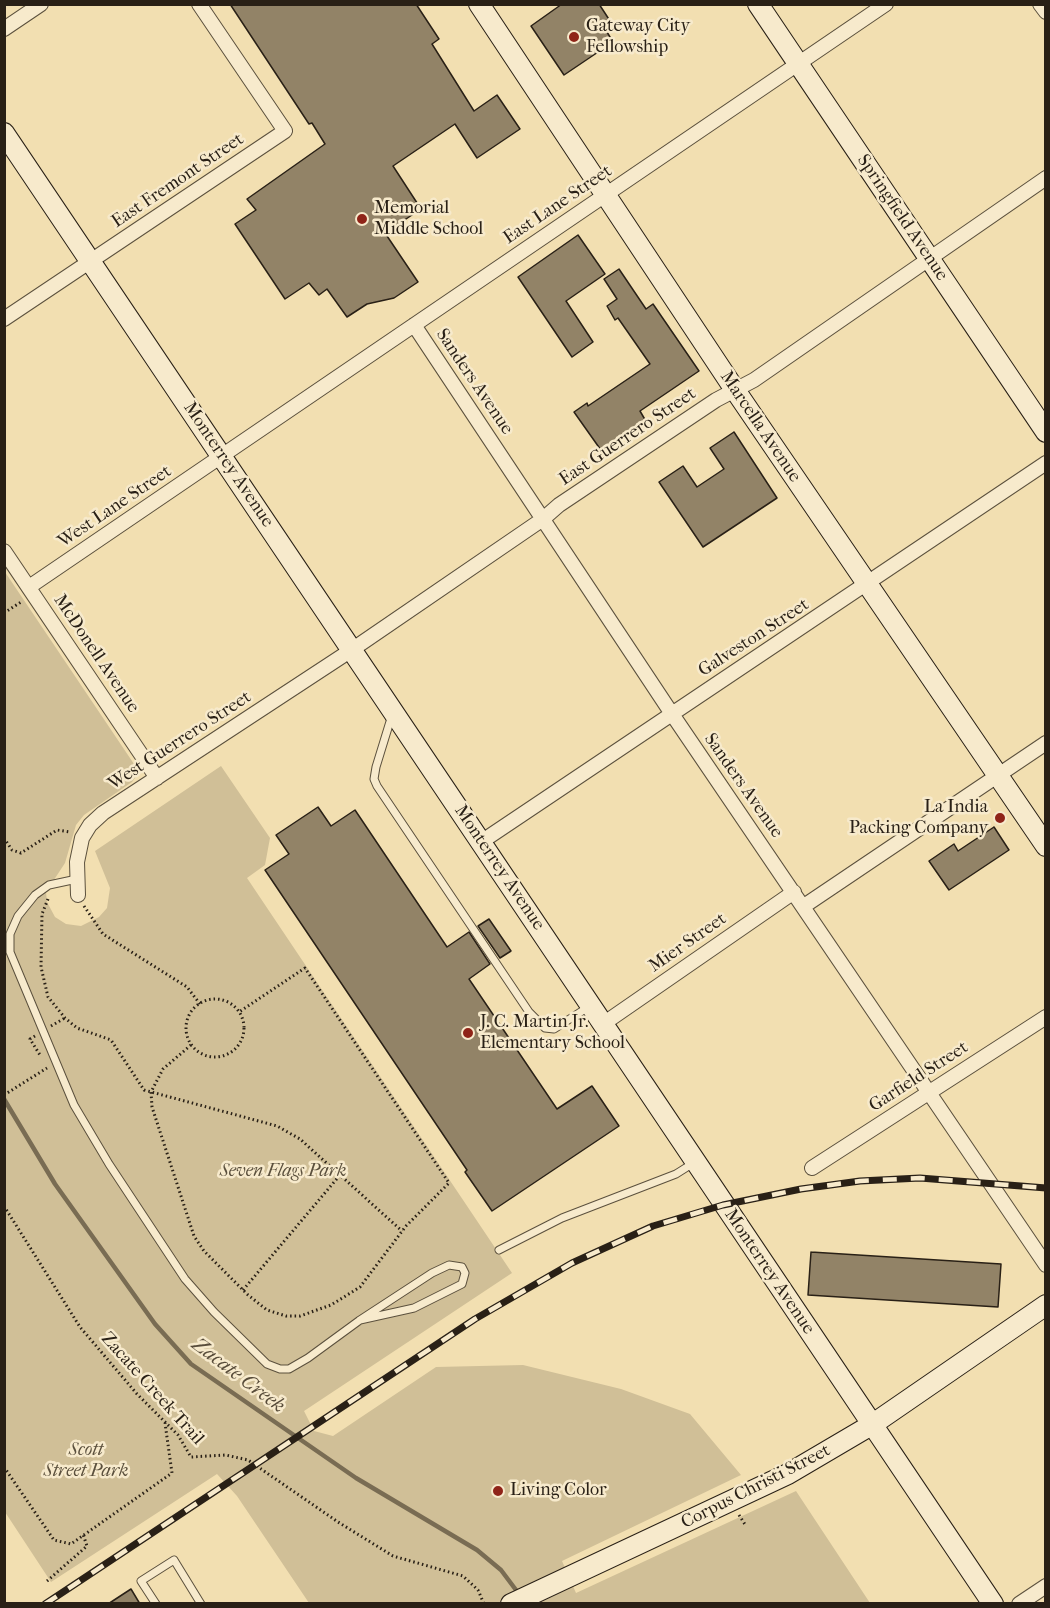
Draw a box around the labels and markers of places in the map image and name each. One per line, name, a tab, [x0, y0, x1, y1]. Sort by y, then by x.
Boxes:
place label: Gateway City Fellowship	[586, 16, 690, 58]
marker: Gateway City Fellowship	[567, 30, 581, 44]
place label: Memorial Middle School	[374, 198, 483, 240]
marker: Memorial Middle School	[355, 212, 369, 226]
place label: La India Packing Company	[849, 797, 988, 840]
marker: La India Packing Company	[993, 811, 1007, 825]
place label: J. C. Martin Jr. Elementary School	[480, 1012, 625, 1054]
marker: J. C. Martin Jr. Elementary School	[461, 1026, 475, 1040]
place label: Living Color	[510, 1480, 607, 1502]
marker: Living Color	[491, 1484, 505, 1498]

